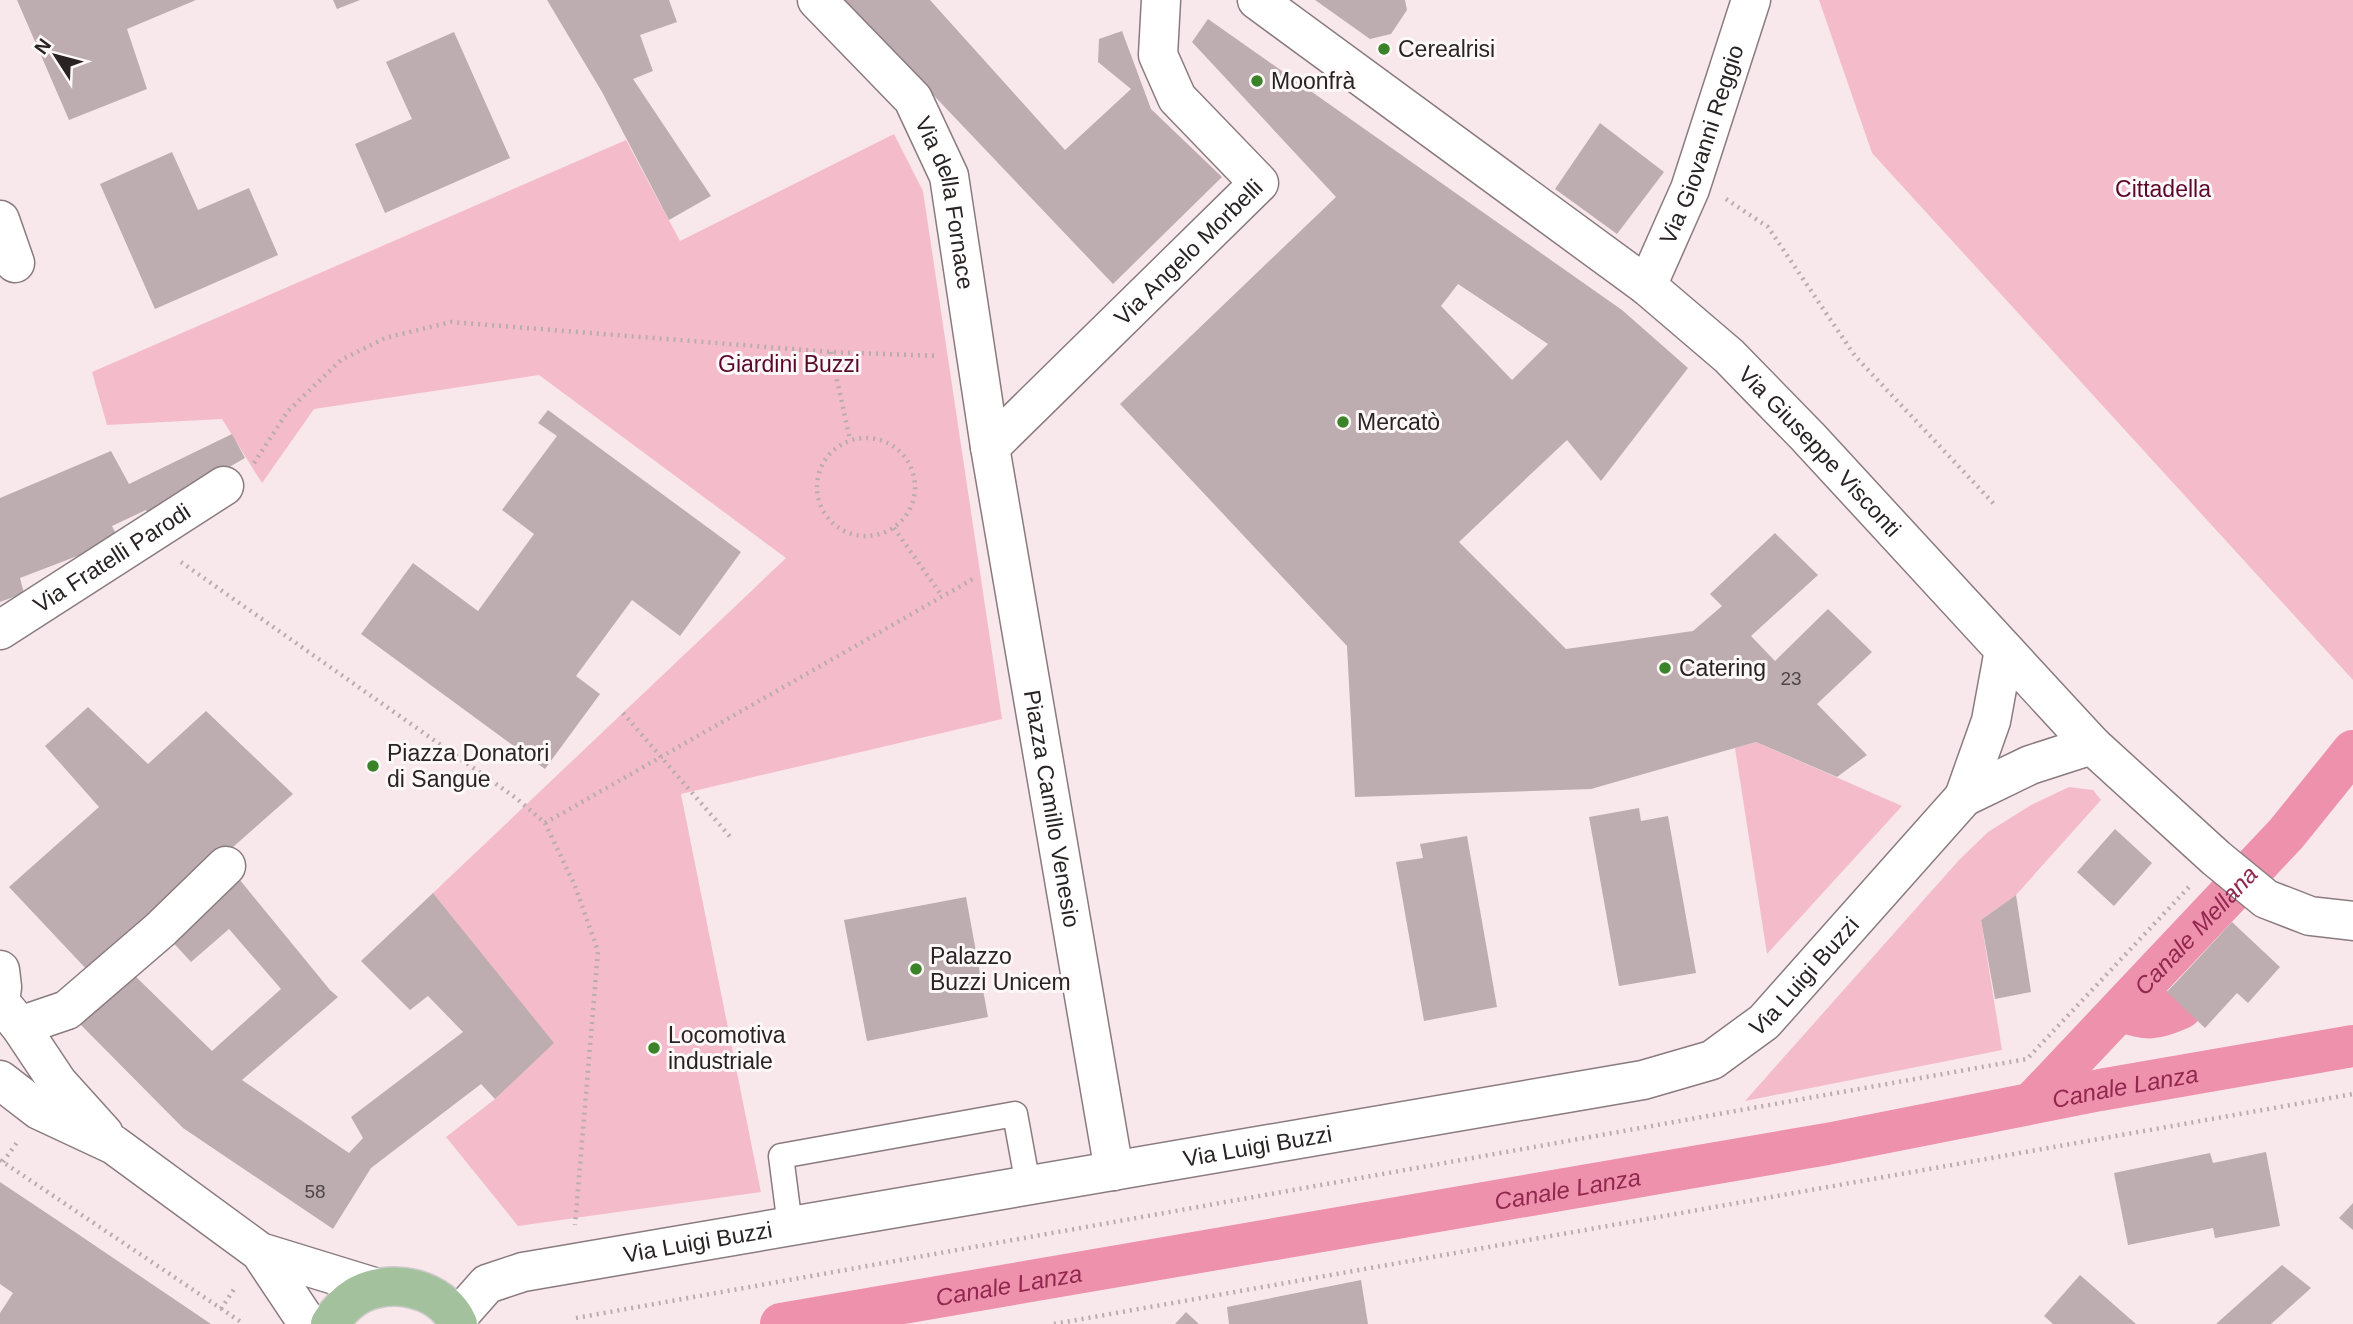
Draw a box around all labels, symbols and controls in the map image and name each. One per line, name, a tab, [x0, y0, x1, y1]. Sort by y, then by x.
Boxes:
north arrow	[21, 21, 91, 91]
text: N	[30, 35, 55, 58]
place label: Cerealrisi	[1398, 36, 1495, 62]
marker: Cerealrisi	[1376, 41, 1392, 57]
street label: Via Giovanni Reggio	[1654, 42, 1749, 248]
place label: Moonfrà	[1271, 68, 1356, 94]
marker: Moonfrà	[1249, 73, 1265, 89]
street label: Via della Fornace	[910, 112, 979, 291]
street label: Via Angelo Morbelli	[1109, 174, 1268, 330]
park label: Cittadella	[2115, 176, 2211, 202]
park label: Giardini Buzzi	[718, 351, 860, 377]
street label: Via Giuseppe Visconti	[1733, 361, 1906, 542]
place label: Mercatò	[1357, 409, 1440, 435]
marker: Mercatò	[1335, 414, 1351, 430]
street label: Via Fratelli Parodi	[29, 498, 195, 618]
place label: Catering	[1679, 655, 1766, 681]
marker: Catering	[1657, 660, 1673, 676]
house number: 23	[1780, 668, 1802, 689]
street label: Piazza Camillo Venesio	[1019, 688, 1085, 929]
place label: Piazza Donatori di Sangue	[387, 740, 549, 792]
marker: Piazza Donatori di Sangue	[365, 758, 381, 774]
water label: Canale Mellana	[2128, 860, 2263, 1000]
street label: Via Luigi Buzzi	[1745, 912, 1864, 1041]
place label: Palazzo Buzzi Unicem	[930, 943, 1071, 995]
marker: Palazzo Buzzi Unicem	[908, 961, 924, 977]
place label: Locomotiva industriale	[668, 1022, 786, 1074]
marker: Locomotiva industriale	[646, 1040, 662, 1056]
water label: Canale Lanza	[2050, 1060, 2200, 1113]
street label: Via Luigi Buzzi	[1181, 1121, 1334, 1172]
water label: Canale Lanza	[1492, 1163, 1643, 1215]
house number: 58	[304, 1181, 326, 1202]
street label: Via Luigi Buzzi	[621, 1217, 774, 1268]
water label: Canale Lanza	[933, 1259, 1084, 1311]

